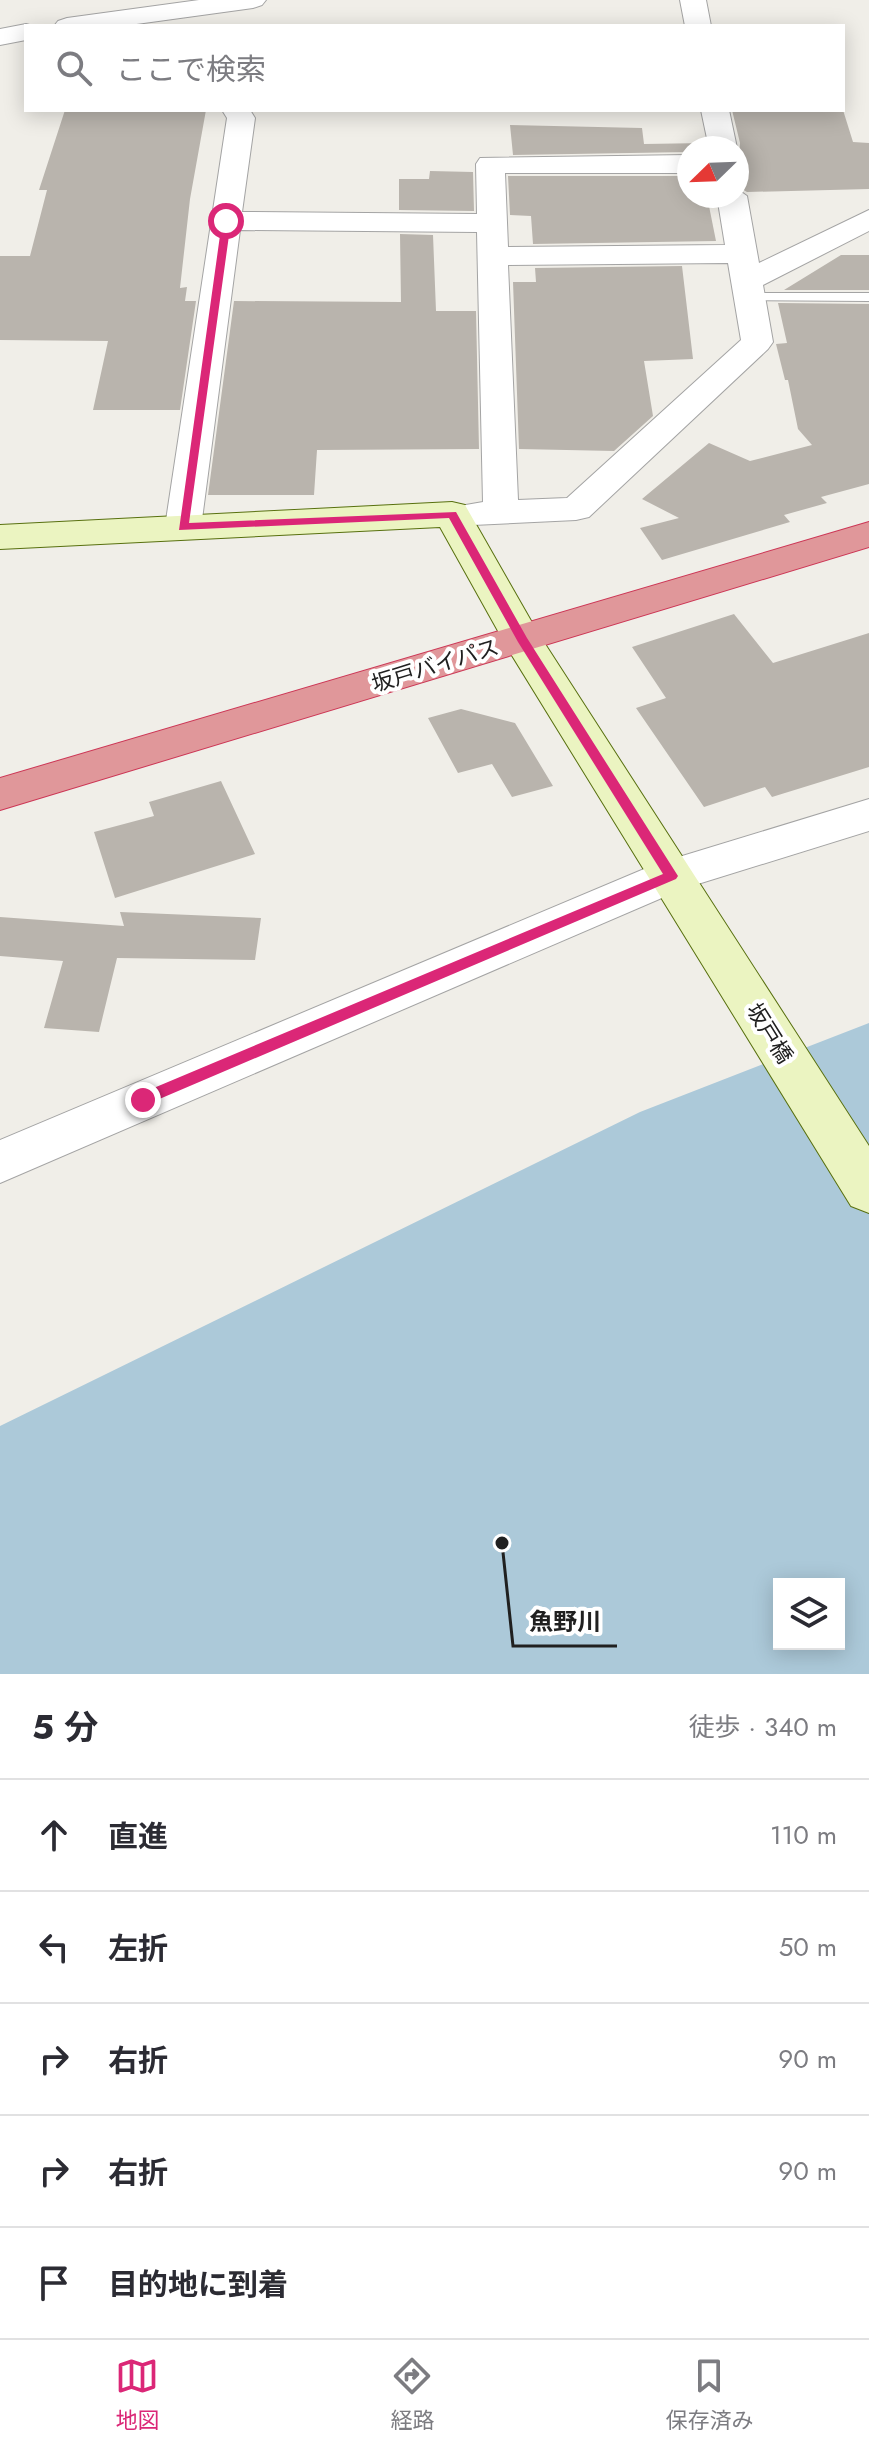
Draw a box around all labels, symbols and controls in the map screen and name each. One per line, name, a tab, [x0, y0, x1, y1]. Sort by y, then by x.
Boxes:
search box	[24, 24, 845, 112]
icon: search	[52, 46, 96, 90]
text: ここで検索	[116, 48, 266, 91]
north arrow	[677, 136, 749, 208]
route start	[208, 203, 244, 239]
street label: 坂戸バイパス	[367, 630, 503, 700]
street label: 坂戸橋	[739, 997, 801, 1069]
route end	[125, 1082, 161, 1118]
map controls	[773, 1578, 845, 1650]
button: layers	[773, 1578, 845, 1650]
callout: 魚野川	[513, 1598, 617, 1646]
text: 魚野川	[529, 1604, 601, 1639]
text: 5 分	[32, 1703, 98, 1752]
text: 徒歩 · 340 m	[689, 1708, 837, 1746]
icon: ahead	[32, 1813, 76, 1857]
text: 直進	[108, 1815, 168, 1858]
text: 110 m	[770, 1816, 837, 1854]
icon: left	[32, 1925, 76, 1969]
text: 左折	[108, 1927, 168, 1970]
text: 50 m	[779, 1928, 837, 1966]
icon: right	[32, 2037, 76, 2081]
text: 右折	[108, 2039, 168, 2082]
text: 90 m	[778, 2040, 837, 2078]
icon: right	[32, 2149, 76, 2193]
text: 右折	[108, 2151, 168, 2194]
text: 90 m	[778, 2152, 837, 2190]
icon: arrive	[32, 2261, 76, 2305]
text: 目的地に到着	[108, 2263, 288, 2306]
tab: 地図	[115, 2354, 160, 2436]
tab: 経路	[390, 2354, 435, 2436]
tab: 保存済み	[665, 2354, 754, 2436]

